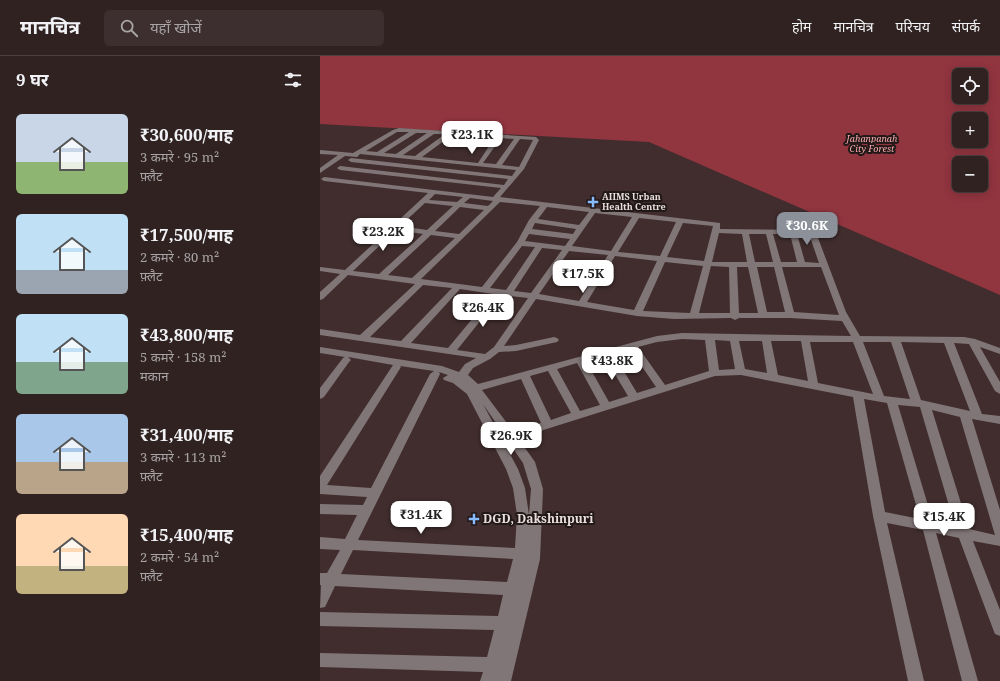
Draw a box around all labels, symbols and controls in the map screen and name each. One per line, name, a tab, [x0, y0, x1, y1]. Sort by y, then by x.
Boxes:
search box	[104, 10, 384, 46]
text: मानचित्र	[20, 14, 80, 40]
icon: search	[118, 17, 140, 39]
text: यहाँ खोजें	[150, 17, 202, 37]
text: होम	[792, 17, 811, 36]
text: मानचित्र	[833, 17, 874, 36]
text: परिचय	[896, 17, 930, 36]
text: संपर्क	[952, 17, 980, 36]
text: 9 घर	[16, 68, 49, 91]
map controls	[952, 68, 988, 192]
button: locate	[952, 68, 988, 104]
icon: filters	[282, 69, 304, 91]
button: +	[952, 112, 988, 148]
pin: ₹23.1K	[439, 121, 505, 155]
text: ₹30,600/माह	[140, 123, 233, 146]
text: ₹23.1K	[451, 125, 493, 143]
icon: home	[48, 130, 96, 178]
park label: Jahanpanah City Forest	[845, 132, 898, 155]
text: 3 कमरे · 95 m²	[140, 148, 219, 166]
button: −	[952, 156, 988, 192]
text: फ़्लैट	[140, 167, 163, 185]
place label: AIIMS Urban Health Centre	[602, 190, 666, 213]
marker: AIIMS Urban Health Centre	[587, 196, 599, 208]
pin: ₹30.6K	[774, 212, 840, 246]
text: ₹30.6K	[786, 216, 828, 234]
pin: ₹23.2K	[350, 218, 416, 252]
text: ₹23.2K	[362, 222, 404, 240]
text: ₹17,500/माह	[140, 223, 233, 246]
icon: home	[48, 230, 96, 278]
text: 2 कमरे · 80 m²	[140, 248, 219, 266]
pin: ₹17.5K	[550, 260, 616, 294]
text: ₹17.5K	[562, 264, 604, 282]
text: फ़्लैट	[140, 267, 163, 285]
pin: ₹26.4K	[450, 294, 516, 328]
text: ₹26.4K	[462, 298, 504, 316]
text: ₹43,800/माह	[140, 323, 233, 346]
icon: home	[48, 330, 96, 378]
pin: ₹43.8K	[579, 347, 645, 381]
text: 5 कमरे · 158 m²	[140, 348, 226, 366]
text: ₹43.8K	[591, 351, 633, 369]
text: मकान	[140, 367, 168, 385]
pin: ₹26.9K	[478, 422, 544, 456]
text: ₹31,400/माह	[140, 423, 233, 446]
text: ₹26.9K	[490, 426, 532, 444]
icon: home	[48, 430, 96, 478]
text: 3 कमरे · 113 m²	[140, 448, 226, 466]
text: फ़्लैट	[140, 467, 163, 485]
pin: ₹31.4K	[388, 501, 454, 535]
pin: ₹15.4K	[911, 503, 977, 537]
text: ₹31.4K	[400, 505, 442, 523]
text: ₹15.4K	[923, 507, 965, 525]
place label: DGD, Dakshinpuri	[483, 510, 594, 527]
marker: DGD, Dakshinpuri	[468, 513, 480, 525]
text: ₹15,400/माह	[140, 523, 233, 546]
icon: home	[48, 530, 96, 578]
text: 2 कमरे · 54 m²	[140, 548, 219, 566]
text: फ़्लैट	[140, 567, 163, 585]

